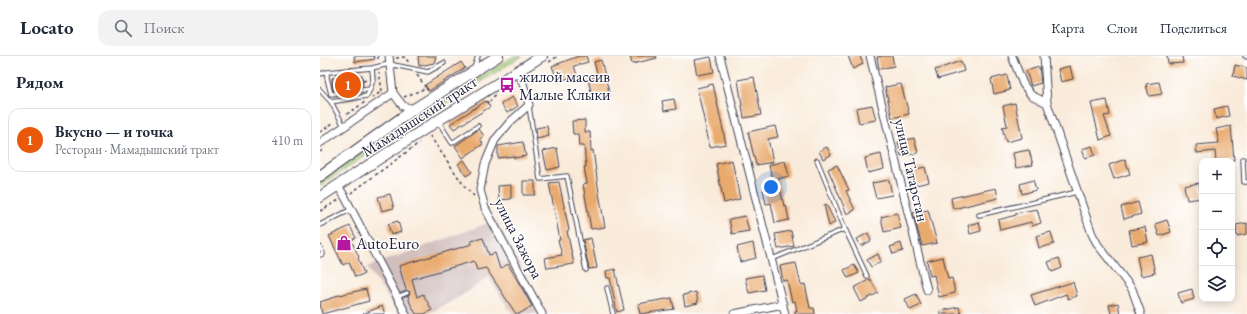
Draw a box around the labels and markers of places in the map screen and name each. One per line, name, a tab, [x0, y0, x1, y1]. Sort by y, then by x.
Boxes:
place label: жилой массив Малые Клыки	[519, 66, 611, 105]
pin: 1	[335, 70, 361, 100]
bus stop icon: жилой массив Малые Клыки	[498, 76, 516, 94]
place label: AutoEuro	[355, 233, 419, 254]
shop icon: AutoEuro	[335, 234, 353, 252]

